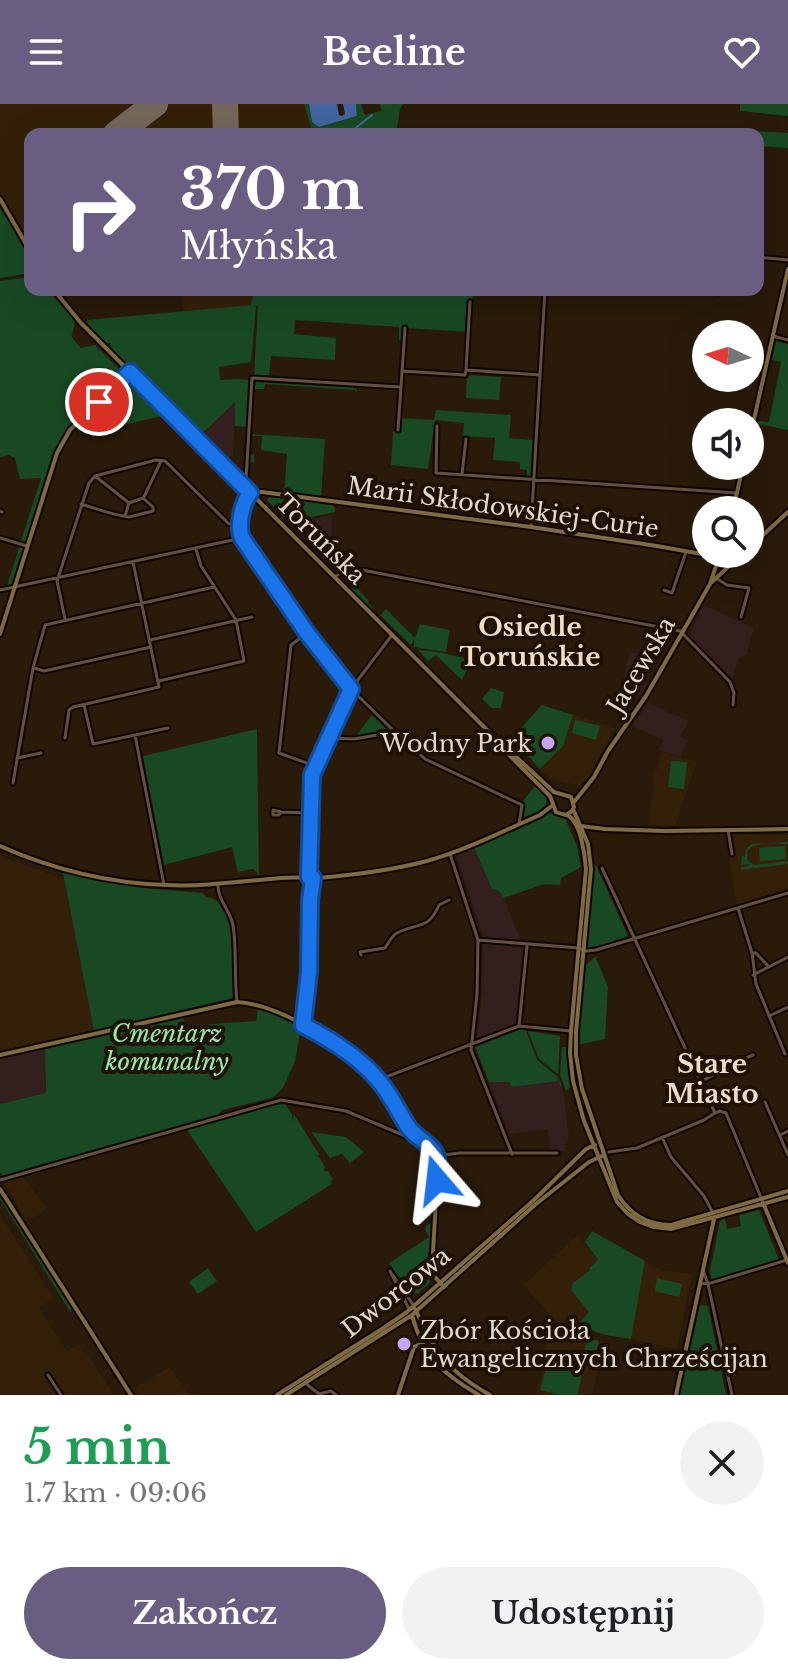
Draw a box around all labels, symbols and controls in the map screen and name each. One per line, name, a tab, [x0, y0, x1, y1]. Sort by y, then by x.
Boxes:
icon: menu	[24, 30, 68, 74]
text: Beeline	[322, 30, 466, 75]
icon: heart	[720, 30, 764, 74]
text: 370 m	[180, 155, 364, 224]
icon: right	[48, 160, 152, 264]
text: Młyńska	[180, 224, 337, 269]
north arrow	[692, 320, 764, 392]
map controls	[692, 320, 764, 568]
pin	[65, 368, 133, 436]
icon: arrive	[77, 380, 121, 424]
button: sound	[692, 408, 764, 480]
street label: Marii Skłodowskiej-Curie	[345, 471, 661, 543]
street label: Toruńska	[270, 488, 373, 591]
button: search	[692, 496, 764, 568]
district label: Osiedle Toruńskie	[460, 611, 600, 673]
street label: Jacewska	[599, 611, 681, 721]
place label: Wodny Park	[379, 729, 532, 758]
marker: Wodny Park	[539, 734, 557, 752]
park label: Cmentarz komunalny	[104, 1019, 229, 1076]
district label: Stare Miasto	[665, 1048, 759, 1110]
position arrow	[395, 1138, 479, 1222]
street label: Dworcowa	[336, 1240, 457, 1343]
place label: Zbór Kościoła Ewangelicznych Chrześcijan	[420, 1316, 768, 1373]
marker: Zbór Kościoła Ewangelicznych Chrześcijan	[395, 1335, 413, 1353]
text: 5 min	[24, 1417, 171, 1477]
button: close	[680, 1421, 764, 1505]
text: 1.7 km · 09:06	[24, 1477, 207, 1509]
button: Zakończ	[24, 1567, 386, 1659]
button: Udostępnij	[402, 1567, 764, 1659]

